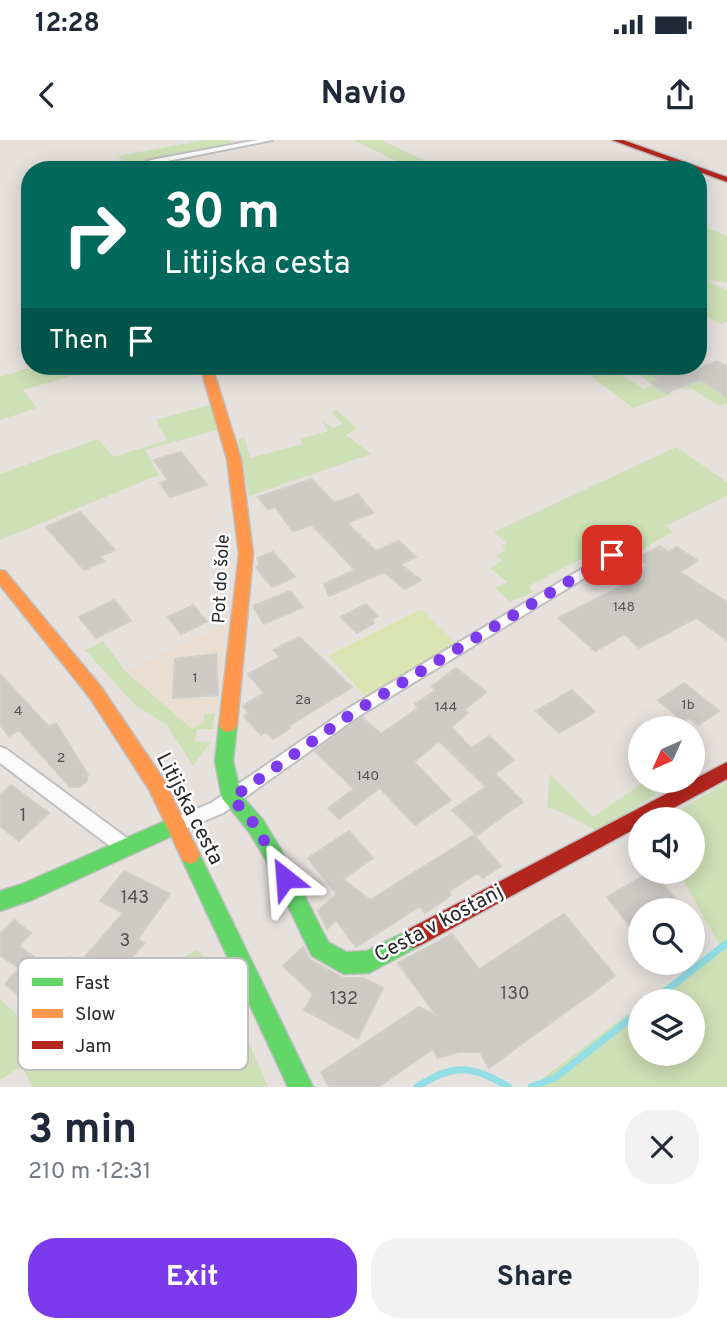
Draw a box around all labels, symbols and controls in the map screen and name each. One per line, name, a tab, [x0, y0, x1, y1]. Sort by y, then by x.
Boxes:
text: 12:28	[35, 8, 100, 41]
text: Navio	[321, 75, 406, 115]
icon: back	[28, 76, 66, 114]
icon: share	[661, 76, 699, 114]
text: 30 m	[164, 184, 280, 246]
icon: right	[49, 189, 140, 280]
text: Litijska cesta	[164, 245, 351, 285]
icon: arrive	[122, 322, 160, 360]
text: Then	[49, 325, 108, 358]
pin	[582, 525, 642, 585]
street label: Pot do šole	[208, 534, 236, 624]
icon: arrive	[593, 536, 631, 574]
house number: 148	[613, 599, 635, 616]
house number: 1	[192, 670, 198, 687]
house number: 2a	[295, 692, 311, 709]
house number: 1b	[681, 697, 695, 714]
house number: 144	[435, 699, 457, 716]
house number: 4	[14, 703, 22, 720]
north arrow	[628, 716, 705, 793]
map controls	[628, 716, 705, 1066]
street label: Litijska cesta	[149, 748, 229, 870]
house number: 2	[57, 750, 65, 767]
house number: 140	[357, 768, 379, 785]
house number: 1	[20, 805, 26, 828]
button: sound	[628, 807, 705, 884]
position arrow	[248, 841, 322, 915]
street label: Cesta v kostanj	[370, 879, 508, 969]
house number: 143	[121, 887, 149, 910]
button: search	[628, 898, 705, 975]
house number: 3	[120, 930, 130, 953]
legend	[18, 958, 248, 1070]
text: Fast	[75, 972, 110, 996]
house number: 130	[501, 983, 529, 1006]
house number: 132	[330, 988, 358, 1011]
button: layers	[628, 989, 705, 1066]
text: Slow	[75, 1003, 115, 1027]
text: Jam	[75, 1035, 112, 1059]
text: 3 min	[28, 1105, 137, 1158]
button: close	[625, 1110, 699, 1184]
text: 210 m · 12:31	[28, 1158, 151, 1187]
button: Exit	[28, 1238, 357, 1318]
button: Share	[371, 1238, 699, 1318]

